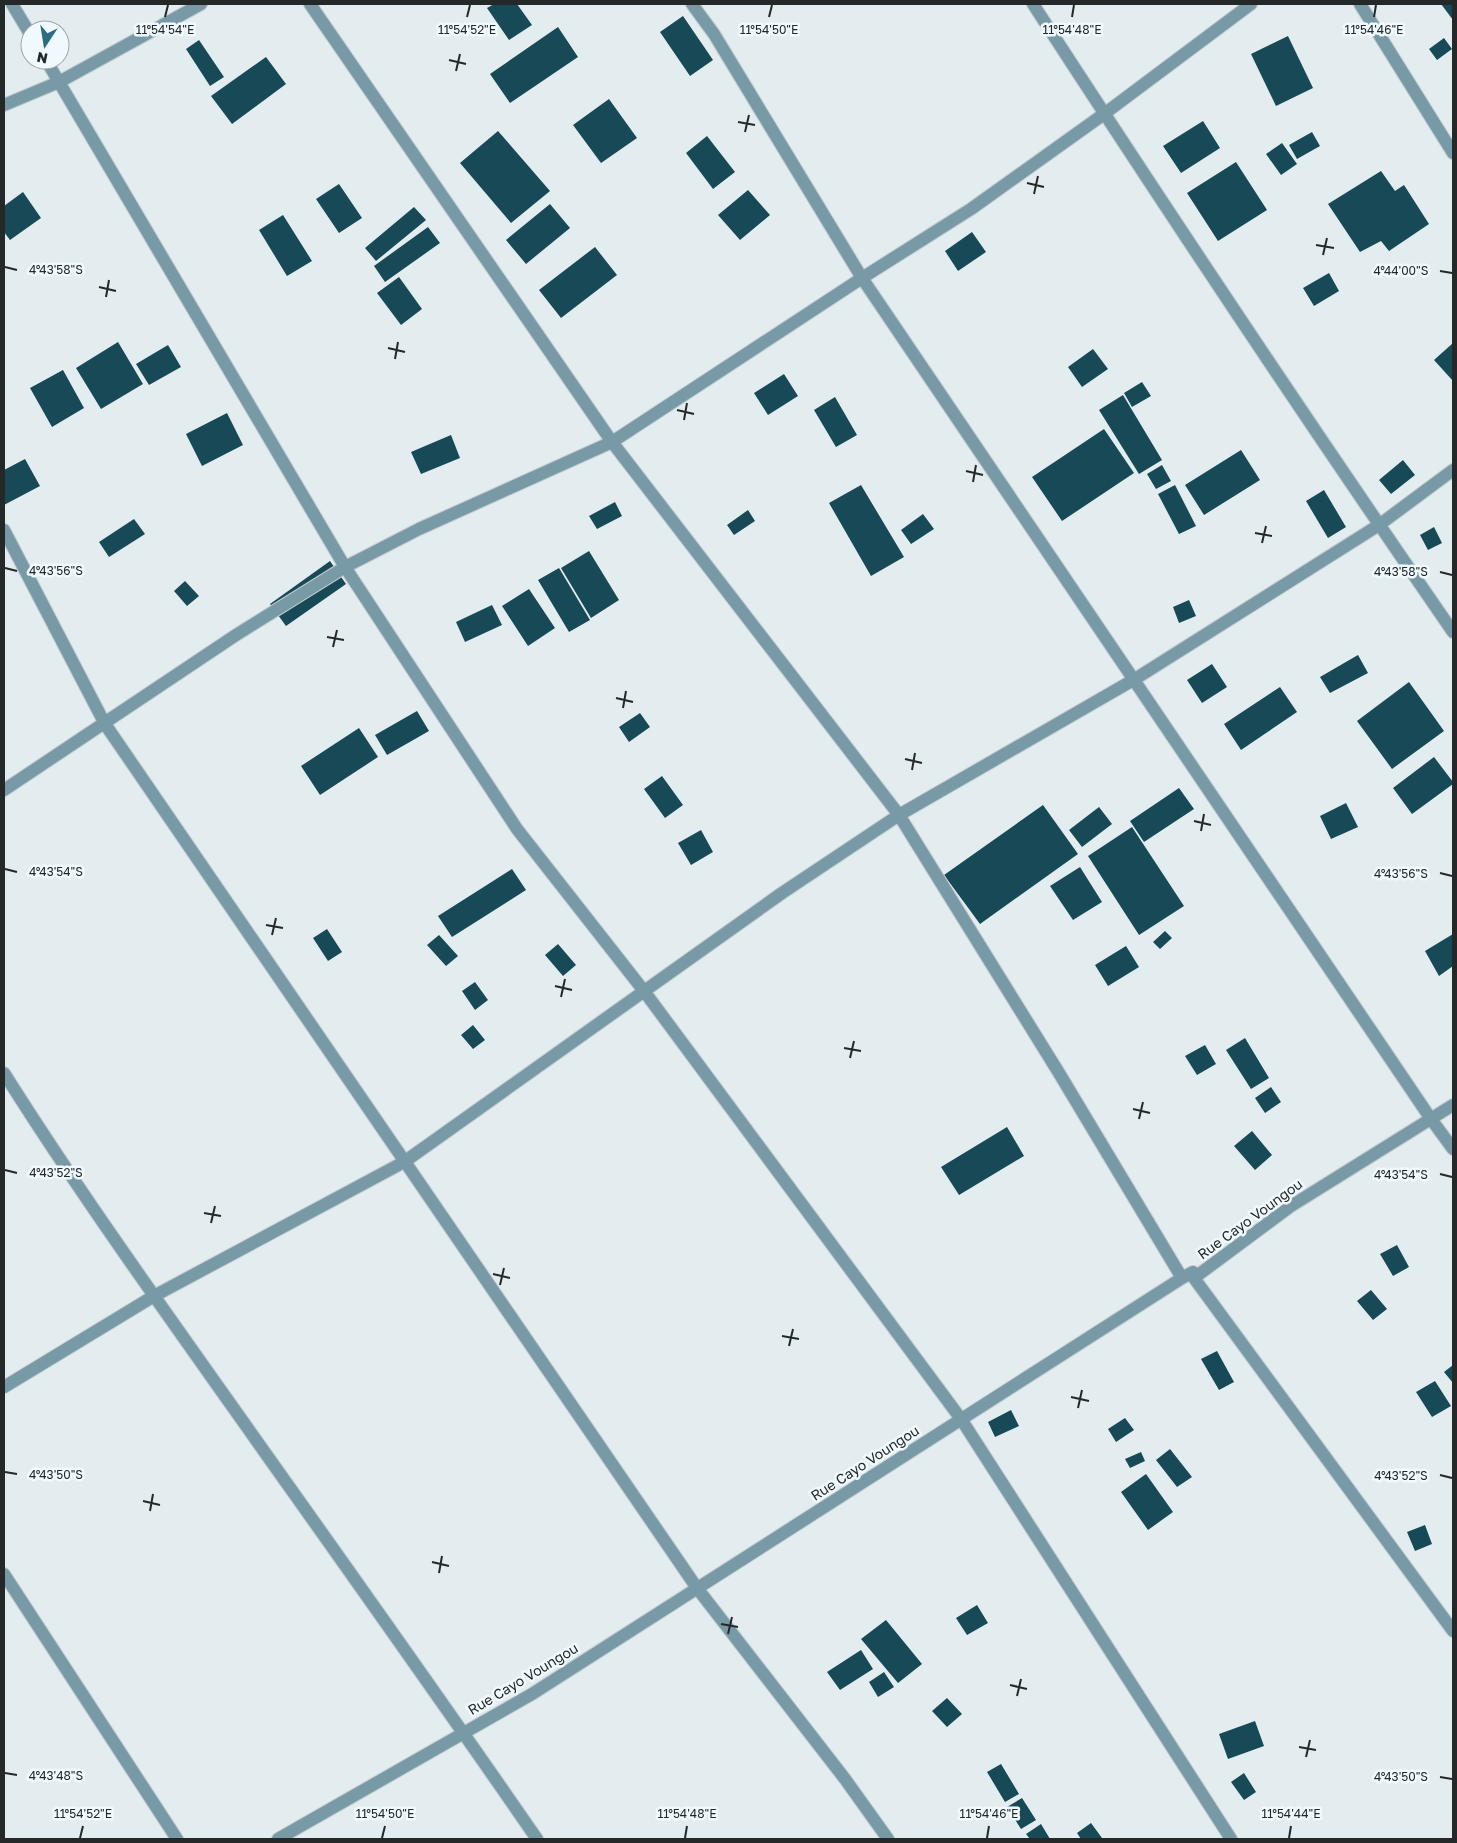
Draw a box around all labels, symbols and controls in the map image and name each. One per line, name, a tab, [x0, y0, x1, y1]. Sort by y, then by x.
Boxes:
north arrow	[20, 20, 70, 70]
text: 11°54'54"E	[136, 22, 194, 37]
text: 11°54'52"E	[438, 22, 496, 37]
text: 11°54'50"E	[740, 22, 798, 37]
text: 11°54'48"E	[1043, 22, 1101, 37]
text: 11°54'46"E	[1345, 22, 1403, 37]
text: N	[35, 49, 49, 68]
text: 4°43'58"S	[29, 262, 83, 277]
text: 4°44'00"S	[1374, 263, 1429, 278]
text: 4°43'56"S	[29, 563, 83, 578]
text: 4°43'58"S	[1374, 564, 1428, 579]
text: 4°43'54"S	[29, 864, 83, 879]
text: 4°43'56"S	[1374, 866, 1428, 881]
text: 4°43'52"S	[29, 1165, 83, 1180]
text: 4°43'54"S	[1374, 1167, 1428, 1182]
street label: Rue Cayo Voungou	[1194, 1175, 1305, 1262]
street label: Rue Cayo Voungou	[807, 1421, 922, 1504]
text: 4°43'50"S	[29, 1467, 83, 1482]
text: 4°43'52"S	[1374, 1468, 1428, 1483]
street label: Rue Cayo Voungou	[465, 1639, 581, 1718]
text: 4°43'48"S	[29, 1768, 83, 1783]
text: 4°43'50"S	[1374, 1769, 1428, 1784]
text: 11°54'52"E	[54, 1806, 112, 1821]
text: 11°54'50"E	[356, 1806, 414, 1821]
text: 11°54'48"E	[658, 1806, 716, 1821]
text: 11°54'46"E	[960, 1806, 1018, 1821]
text: 11°54'44"E	[1262, 1806, 1320, 1821]

